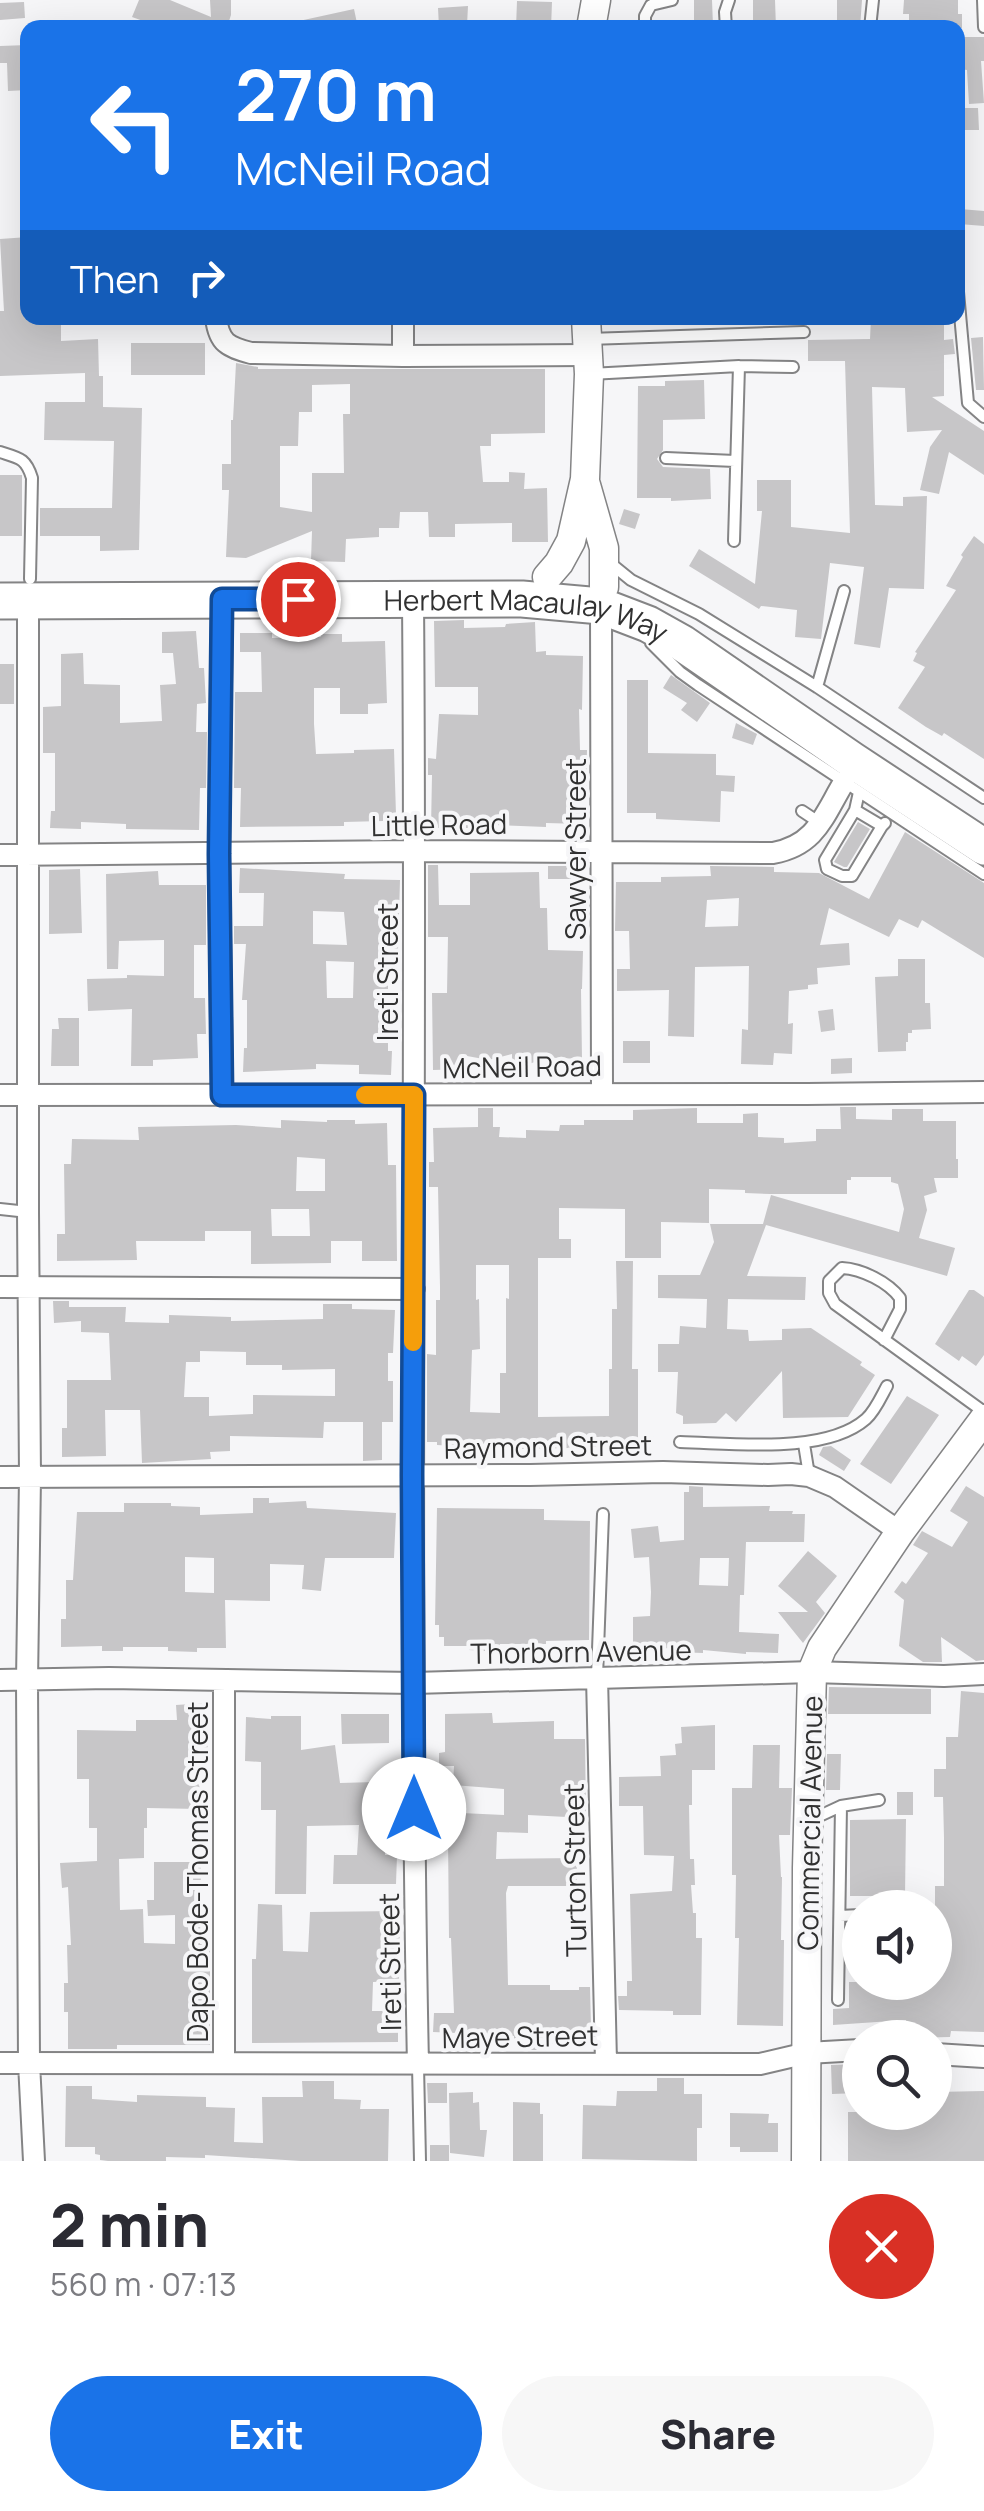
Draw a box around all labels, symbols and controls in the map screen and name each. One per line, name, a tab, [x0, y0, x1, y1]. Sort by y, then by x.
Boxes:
text: 270 m	[235, 46, 437, 142]
icon: left	[70, 60, 200, 190]
text: McNeil Road	[235, 137, 492, 199]
icon: right	[179, 250, 234, 305]
text: Then	[70, 252, 159, 304]
pin	[256, 557, 341, 642]
icon: arrive	[271, 572, 326, 627]
street label: Herbert Macaulay Way	[384, 580, 675, 651]
street label: Sawyer Street	[556, 758, 594, 940]
street label: Little Road	[370, 804, 508, 844]
street label: Ireti Street	[368, 903, 406, 1041]
street label: McNeil Road	[442, 1046, 602, 1086]
street label: Raymond Street	[444, 1425, 652, 1467]
street label: Thorborn Avenue	[470, 1630, 692, 1672]
street label: Commercial Avenue	[788, 1695, 830, 1951]
street label: Dapo Bode-Thomas Street	[178, 1701, 216, 2043]
position arrow	[362, 1757, 466, 1861]
street label: Turton Street	[553, 1783, 595, 1957]
map controls	[842, 1890, 952, 2130]
button: sound	[842, 1890, 952, 2000]
street label: Ireti Street	[369, 1893, 409, 2031]
street label: Maye Street	[441, 2016, 599, 2056]
button: search	[842, 2020, 952, 2130]
text: 2 min	[50, 2183, 209, 2265]
button: close	[829, 2194, 934, 2299]
text: 560 m · 07:13	[50, 2262, 237, 2306]
button: Exit	[50, 2376, 482, 2491]
button: Share	[502, 2376, 934, 2491]

